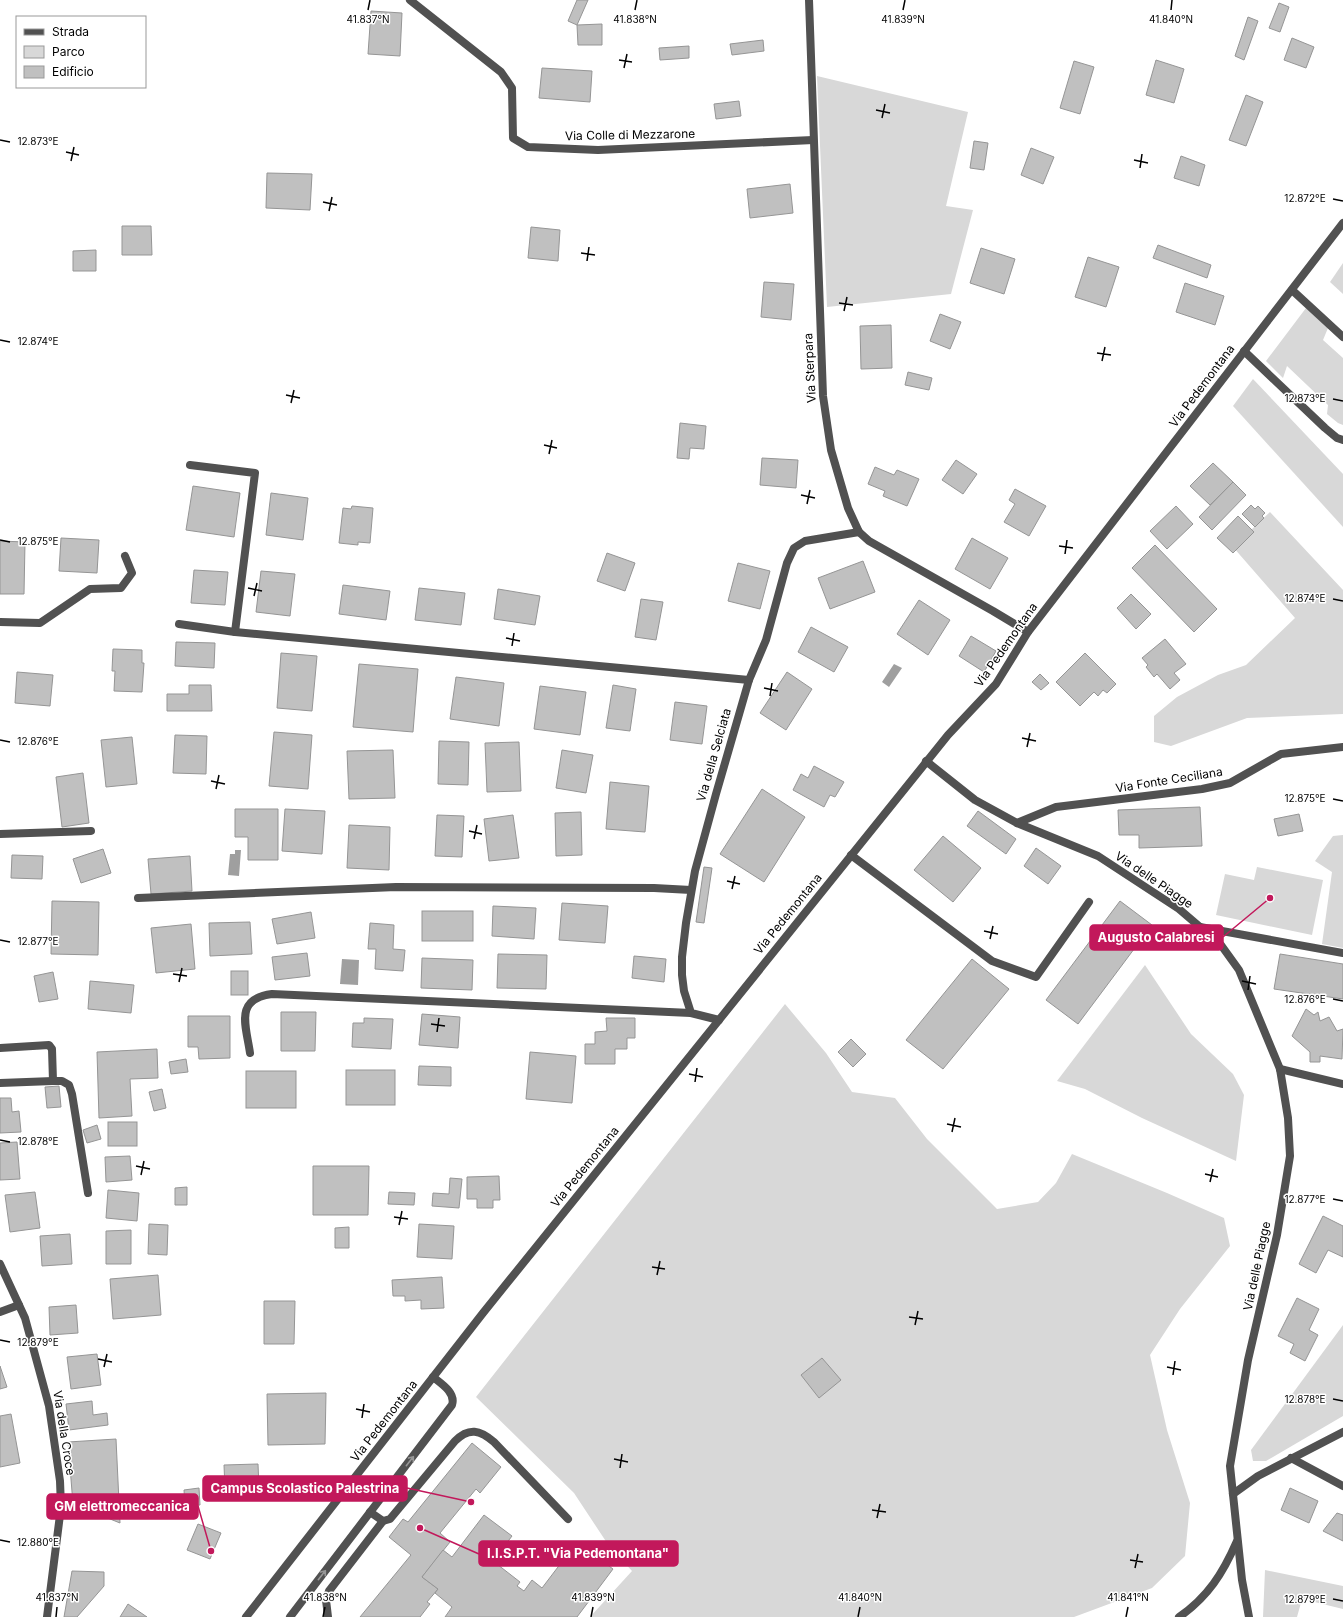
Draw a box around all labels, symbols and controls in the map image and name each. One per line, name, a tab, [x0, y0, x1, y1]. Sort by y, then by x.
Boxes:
text: 41.837°N	[346, 13, 390, 25]
text: 41.838°N	[613, 13, 657, 25]
text: 41.839°N	[881, 13, 925, 25]
text: 41.840°N	[1149, 13, 1193, 25]
legend	[16, 16, 146, 88]
text: Strada	[52, 24, 89, 39]
text: Parco	[52, 44, 85, 59]
text: Edificio	[52, 64, 94, 79]
street label: Via Colle di Mezzarone	[565, 126, 695, 143]
text: 12.873°E	[17, 135, 59, 147]
text: 12.872°E	[1284, 192, 1326, 204]
street label: Via Sterpara	[800, 333, 819, 403]
text: 12.874°E	[18, 335, 58, 347]
street label: Via Pedemontana	[1166, 341, 1238, 430]
text: 12.873°E	[1284, 392, 1326, 404]
text: 12.875°E	[17, 535, 59, 547]
text: 12.874°E	[1285, 592, 1325, 604]
street label: Via Pedemontana	[971, 600, 1040, 690]
street label: Via della Selciata	[693, 706, 734, 803]
text: 12.876°E	[17, 735, 59, 747]
street label: Via Fonte Ceciliana	[1114, 764, 1224, 795]
text: 12.875°E	[1284, 792, 1326, 804]
street label: Via delle Piagge	[1112, 848, 1196, 911]
street label: Via Pedemontana	[750, 870, 825, 957]
callout: Augusto Calabresi	[1090, 925, 1223, 950]
text: Augusto Calabresi	[1097, 929, 1215, 945]
text: 12.877°E	[17, 935, 59, 947]
text: 12.876°E	[1284, 993, 1326, 1005]
street label: Via Pedemontana	[547, 1123, 622, 1210]
text: 12.878°E	[17, 1135, 59, 1147]
text: 12.877°E	[1284, 1193, 1326, 1205]
street label: Via delle Piagge	[1240, 1220, 1273, 1312]
text: 12.879°E	[17, 1336, 59, 1348]
street label: Via Pedemontana	[347, 1377, 420, 1465]
street label: Via della Croce	[50, 1389, 79, 1476]
text: 12.878°E	[1284, 1393, 1326, 1405]
one-way arrow	[406, 1455, 414, 1466]
callout: Campus Scolastico Palestrina	[203, 1476, 407, 1501]
text: Campus Scolastico Palestrina	[211, 1480, 399, 1496]
callout: GM elettromeccanica	[47, 1494, 198, 1519]
text: GM elettromeccanica	[54, 1498, 190, 1514]
text: 12.880°E	[17, 1536, 59, 1548]
callout: I.I.S.P.T. "Via Pedemontana"	[479, 1541, 678, 1566]
text: I.I.S.P.T. "Via Pedemontana"	[487, 1545, 669, 1561]
one-way arrow	[318, 1570, 326, 1581]
text: 41.837°N	[35, 1591, 79, 1603]
text: 41.838°N	[303, 1591, 347, 1603]
text: 41.839°N	[571, 1591, 615, 1603]
text: 41.840°N	[838, 1591, 882, 1603]
text: 41.841°N	[1107, 1591, 1149, 1603]
text: 12.879°E	[1284, 1593, 1326, 1605]

